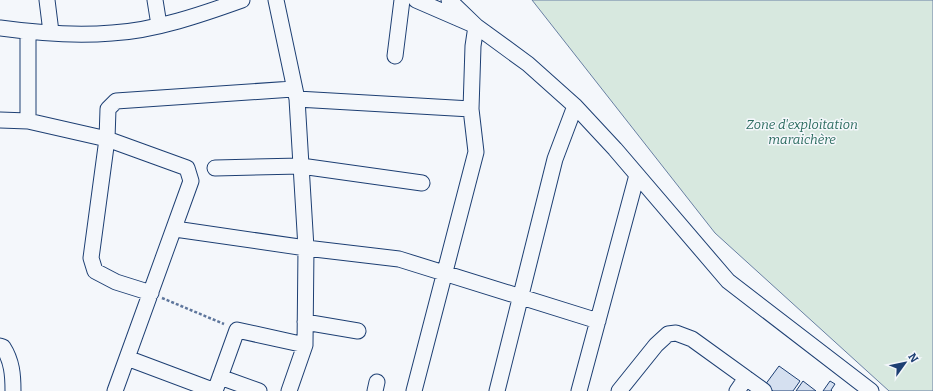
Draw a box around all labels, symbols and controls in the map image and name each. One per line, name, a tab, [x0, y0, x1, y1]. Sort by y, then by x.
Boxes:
park label: Zone d'exploitation maraichère	[746, 117, 858, 147]
north arrow	[885, 343, 925, 383]
text: N	[905, 351, 921, 365]

